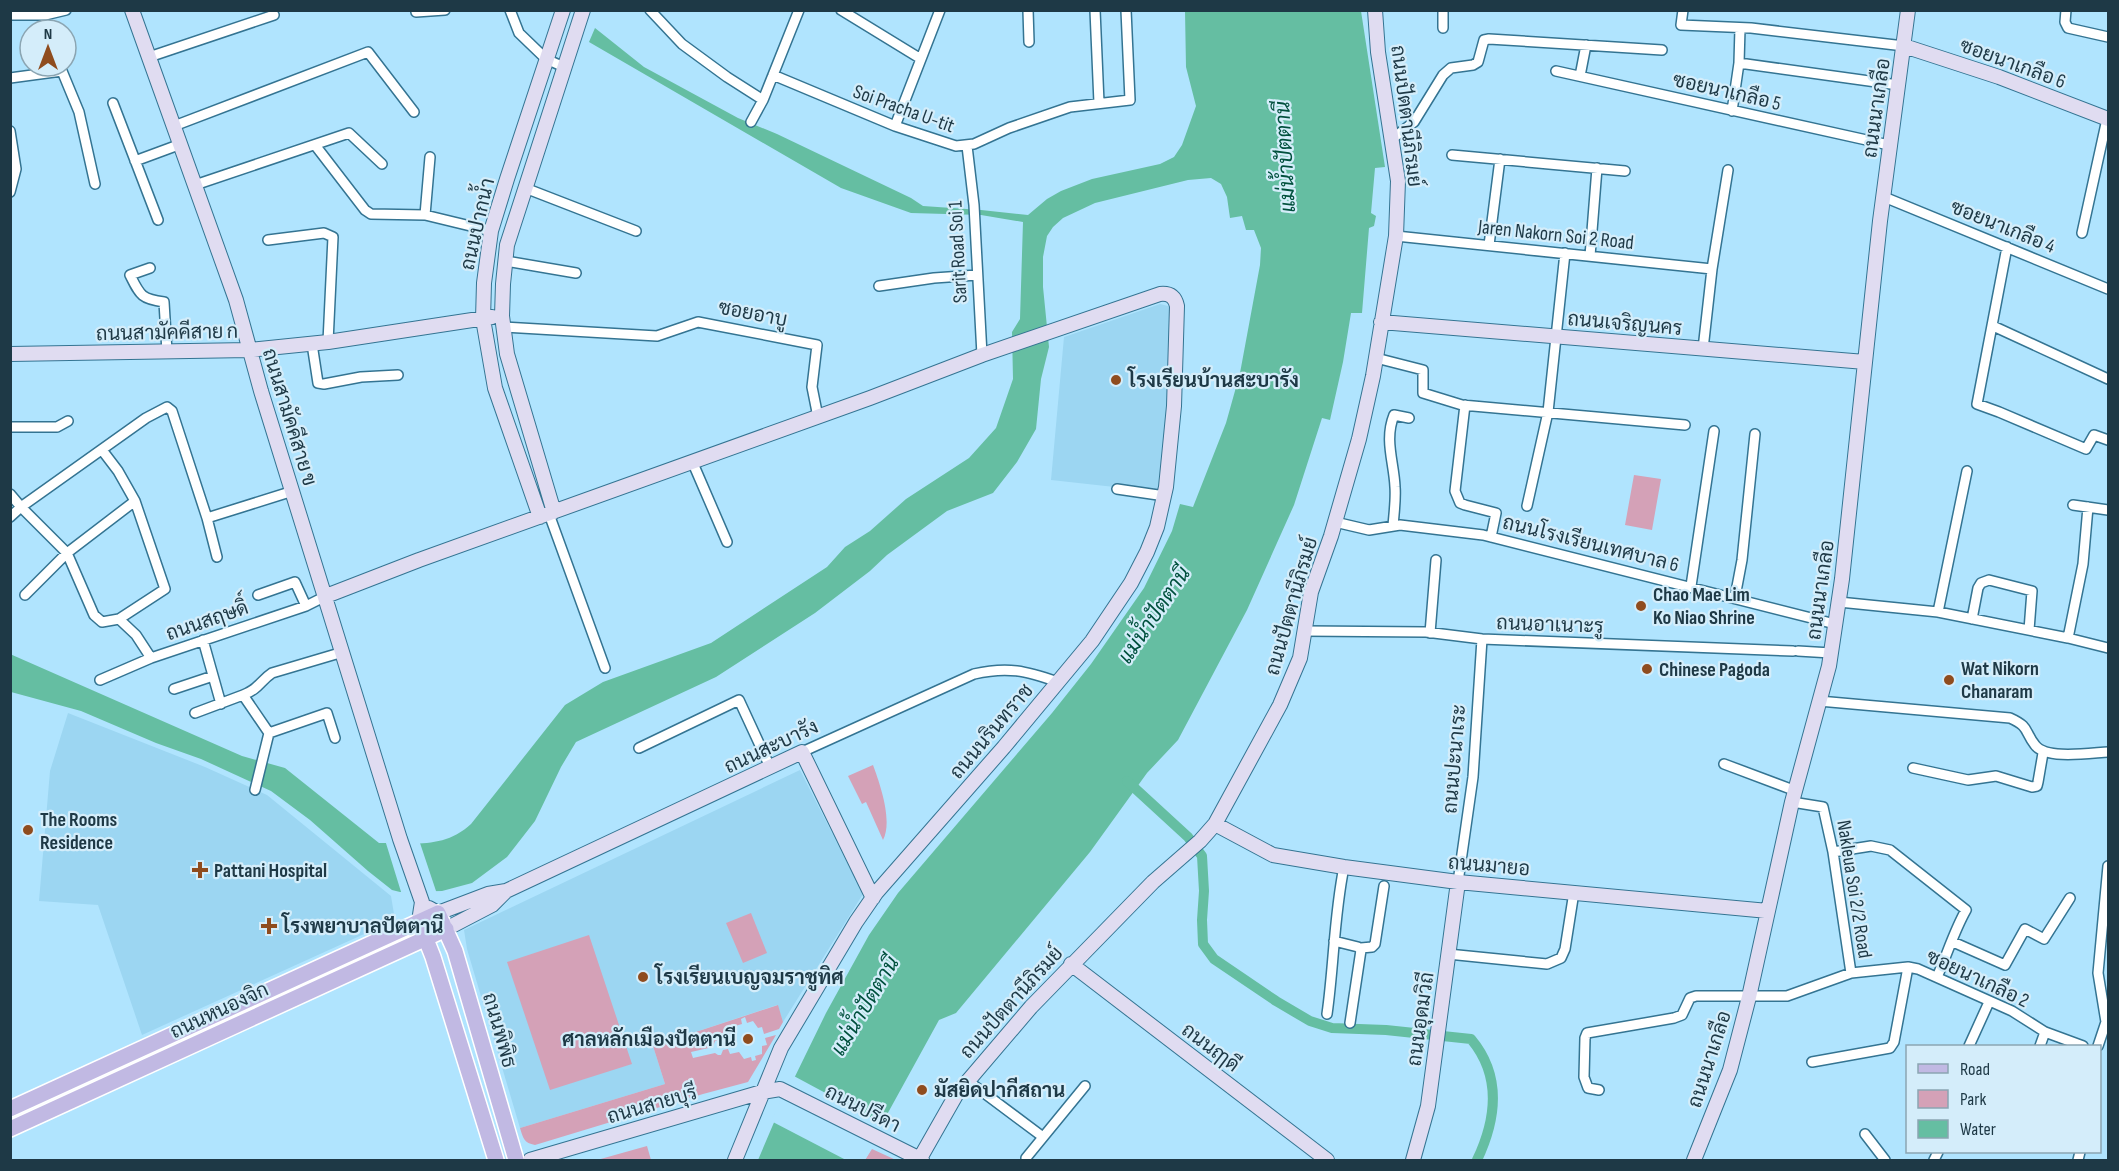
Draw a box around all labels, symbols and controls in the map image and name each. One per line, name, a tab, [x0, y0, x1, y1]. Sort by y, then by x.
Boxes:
north arrow	[18, 18, 78, 78]
text: N	[44, 25, 52, 44]
street label: ซอยนาเกลือ 6	[1956, 31, 2070, 94]
street label: ถนนปัตตานีภิรมย์	[1385, 44, 1430, 188]
street label: ถนนนาเกลือ	[1855, 56, 1896, 160]
street label: ซอยนาเกลือ 5	[1670, 65, 1784, 116]
street label: Soi Pracha U-tit	[850, 80, 958, 138]
water label: แม่น้ำปัตตานี	[1264, 99, 1301, 214]
street label: ถนนปากน้ำ	[449, 174, 500, 273]
street label: ซอยนาเกลือ 4	[1947, 192, 2059, 259]
street label: Sarit Road Soi 1	[943, 200, 973, 304]
street label: Jaren Nakorn Soi 2 Road	[1476, 215, 1635, 255]
street label: ซอยอาบู	[716, 296, 789, 334]
street label: ถนนเจริญนคร	[1566, 306, 1683, 341]
street label: ถนนสามัคคีสาย ก	[96, 318, 238, 346]
street label: ถนนสามัคคีสาย ข	[257, 345, 323, 489]
place label: โรงเรียนบ้านสะบารัง	[1127, 366, 1299, 393]
marker: โรงเรียนบ้านสะบารัง	[1109, 373, 1123, 387]
street label: ถนนโรงเรียนเทศบาล 6	[1500, 508, 1682, 578]
street label: ถนนปัตตานีภิรมย์	[1258, 534, 1323, 678]
street label: ถนนนาเกลือ	[1799, 538, 1840, 642]
water label: แม่น้ำปัตตานี	[1108, 557, 1197, 668]
place label: Chao Mae Lim Ko Niao Shrine	[1653, 583, 1755, 630]
street label: ถนนสฤษดิ์	[161, 589, 252, 646]
marker: Chao Mae Lim Ko Niao Shrine	[1634, 599, 1648, 613]
street label: ถนนอาเนาะรู	[1496, 611, 1604, 641]
place label: Wat Nikorn Chanaram	[1961, 657, 2039, 704]
place label: Chinese Pagoda	[1659, 658, 1770, 682]
marker: Chinese Pagoda	[1640, 662, 1654, 676]
marker: Wat Nikorn Chanaram	[1942, 673, 1956, 687]
street label: ถนนนรินทราช	[944, 679, 1039, 784]
street label: ถนนปะนาเระ	[1438, 703, 1472, 815]
street label: ถนนสะบารัง	[720, 714, 822, 779]
place label: The Rooms Residence	[40, 808, 117, 855]
street label: Nakleua Soi 2/2 Road	[1831, 818, 1877, 960]
marker: The Rooms Residence	[21, 823, 35, 837]
street label: ถนนมายอ	[1447, 850, 1531, 882]
place label: Pattani Hospital	[214, 859, 327, 883]
marker: Pattani Hospital	[191, 861, 209, 879]
place label: โรงพยาบาลปัตตานี	[281, 912, 443, 939]
marker: โรงพยาบาลปัตตานี	[260, 917, 278, 935]
street label: ถนนปัตตานีภิรมย์	[953, 940, 1068, 1064]
street label: ซอยนาเกลือ 2	[1922, 942, 2034, 1013]
water label: แม่น้ำปัตตานี	[821, 947, 906, 1060]
place label: โรงเรียนเบญจมราชูทิศ	[654, 963, 844, 991]
marker: โรงเรียนเบญจมราชูทิศ	[636, 970, 650, 984]
street label: ถนนอุดมวิถี	[1401, 970, 1440, 1068]
street label: ถนนหนองจิก	[166, 977, 273, 1044]
street label: ถนนพิพิธ	[477, 990, 522, 1071]
street label: ถนนนาเกลือ	[1680, 1007, 1737, 1111]
street label: ถนนฤๅดี	[1177, 1017, 1245, 1077]
place label: ศาลหลักเมืองปัตตานี	[562, 1026, 736, 1052]
marker: ศาลหลักเมืองปัตตานี	[741, 1032, 755, 1046]
legend	[1906, 1045, 2101, 1153]
text: Road	[1960, 1059, 1990, 1080]
place label: มัสยิดปากีสถาน	[934, 1077, 1065, 1103]
street label: ถนนปรีดา	[821, 1078, 905, 1138]
street label: ถนนสายบุรี	[604, 1079, 700, 1130]
marker: มัสยิดปากีสถาน	[915, 1083, 929, 1097]
text: Park	[1960, 1089, 1986, 1110]
text: Water	[1960, 1119, 1996, 1140]

